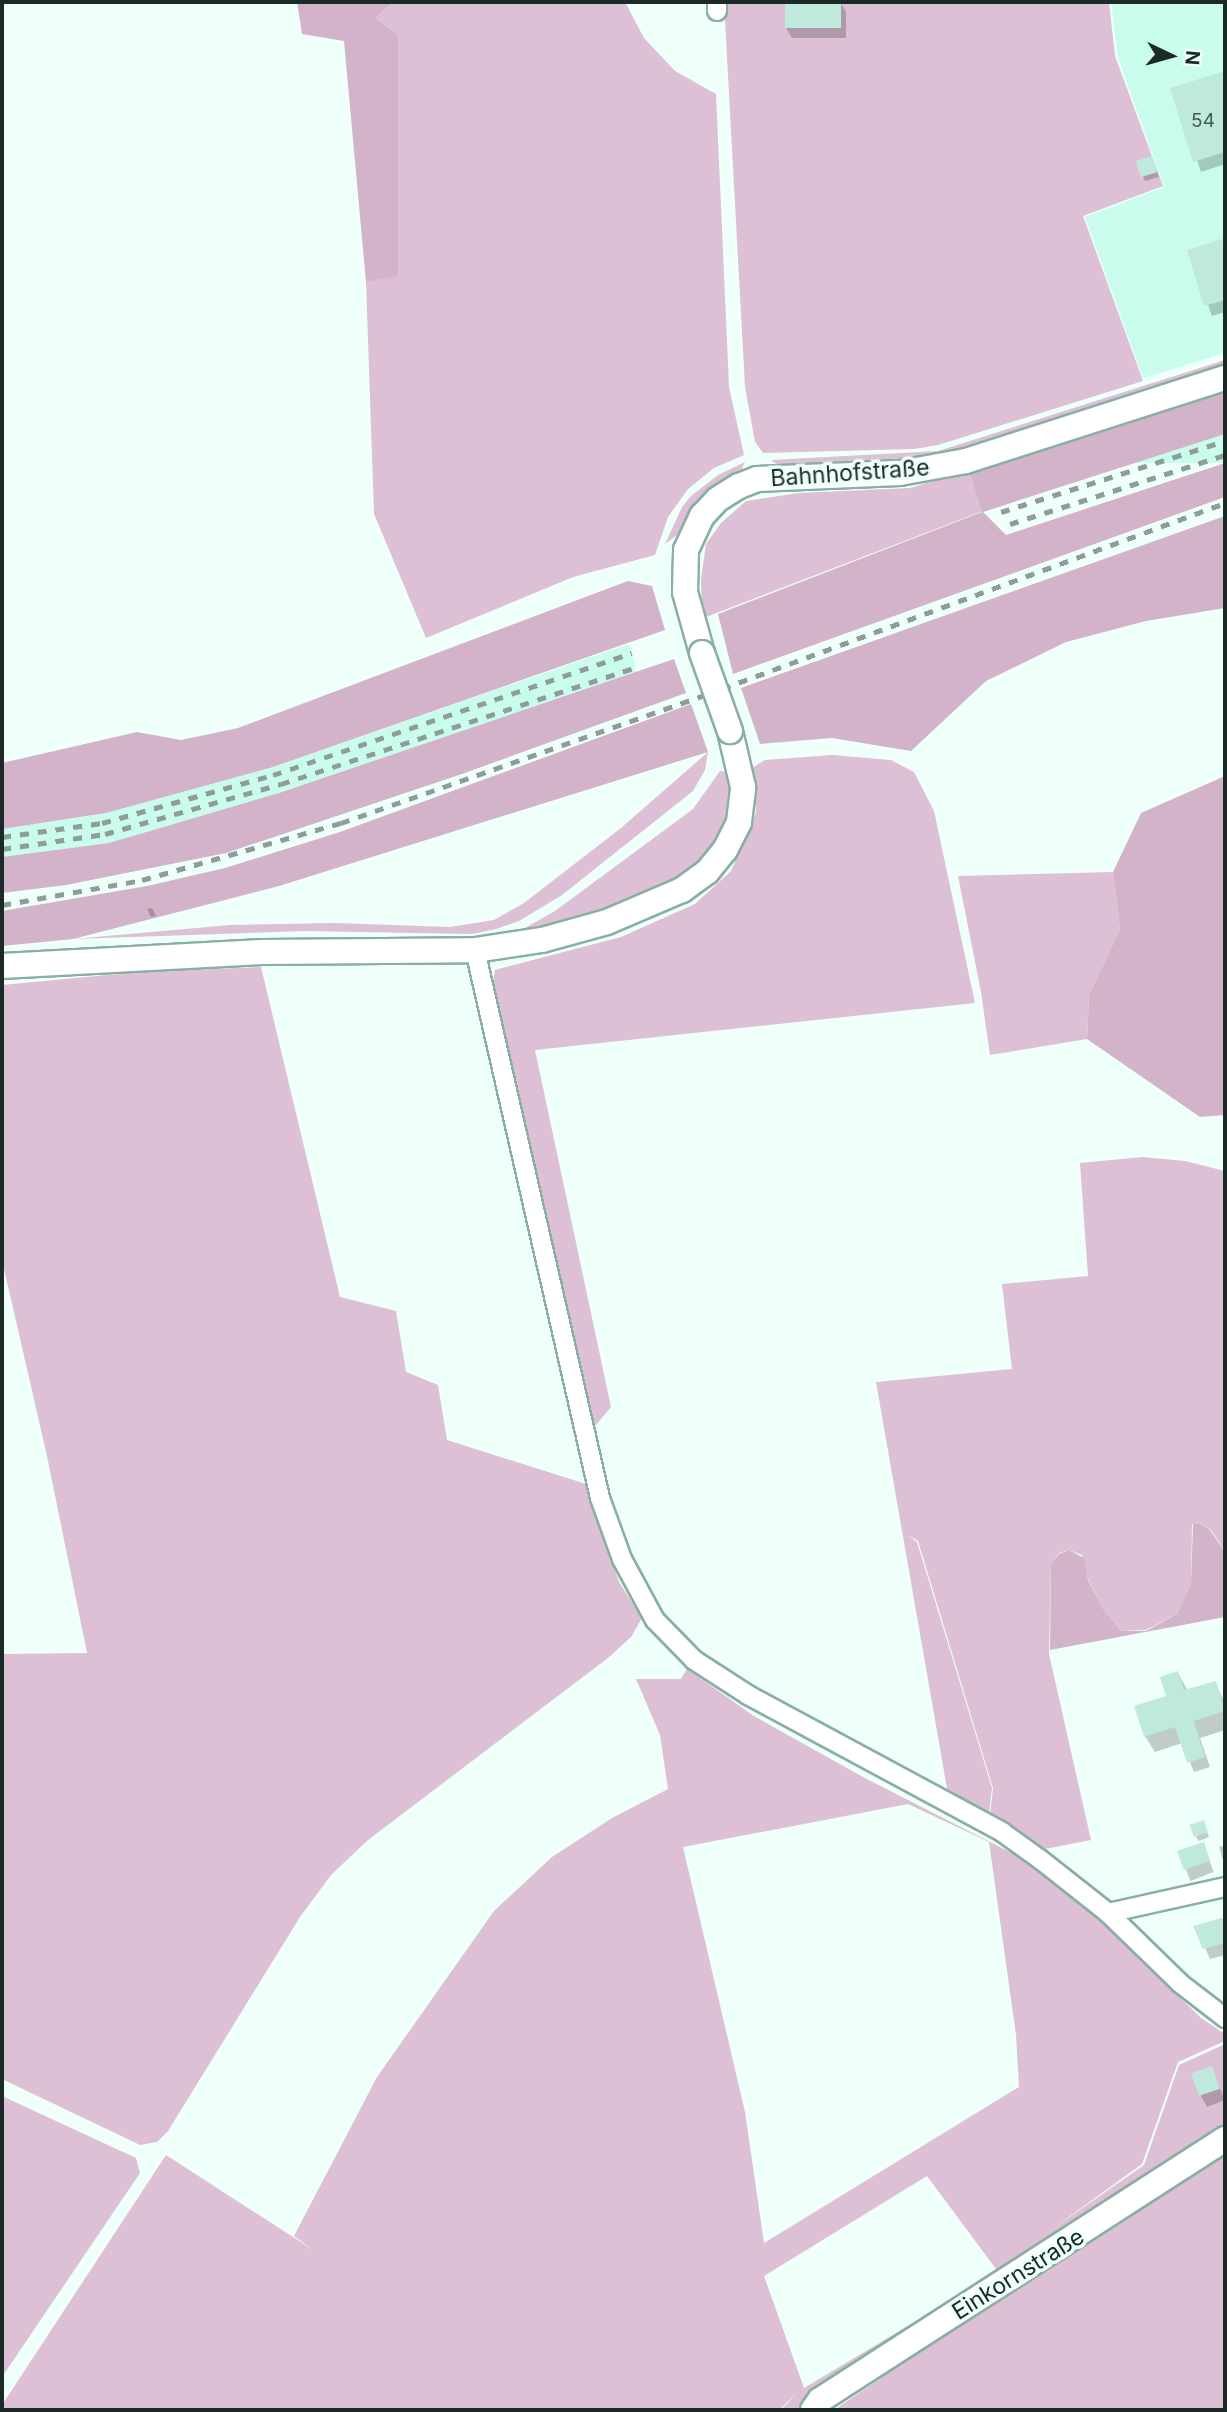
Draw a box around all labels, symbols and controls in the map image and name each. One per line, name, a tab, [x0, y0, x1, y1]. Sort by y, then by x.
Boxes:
north arrow	[1136, 21, 1206, 91]
text: N	[1180, 50, 1205, 66]
house number: 54	[1191, 110, 1215, 132]
street label: Bahnhofstraße	[770, 454, 930, 492]
street label: Einkornstraße	[947, 2222, 1089, 2326]

